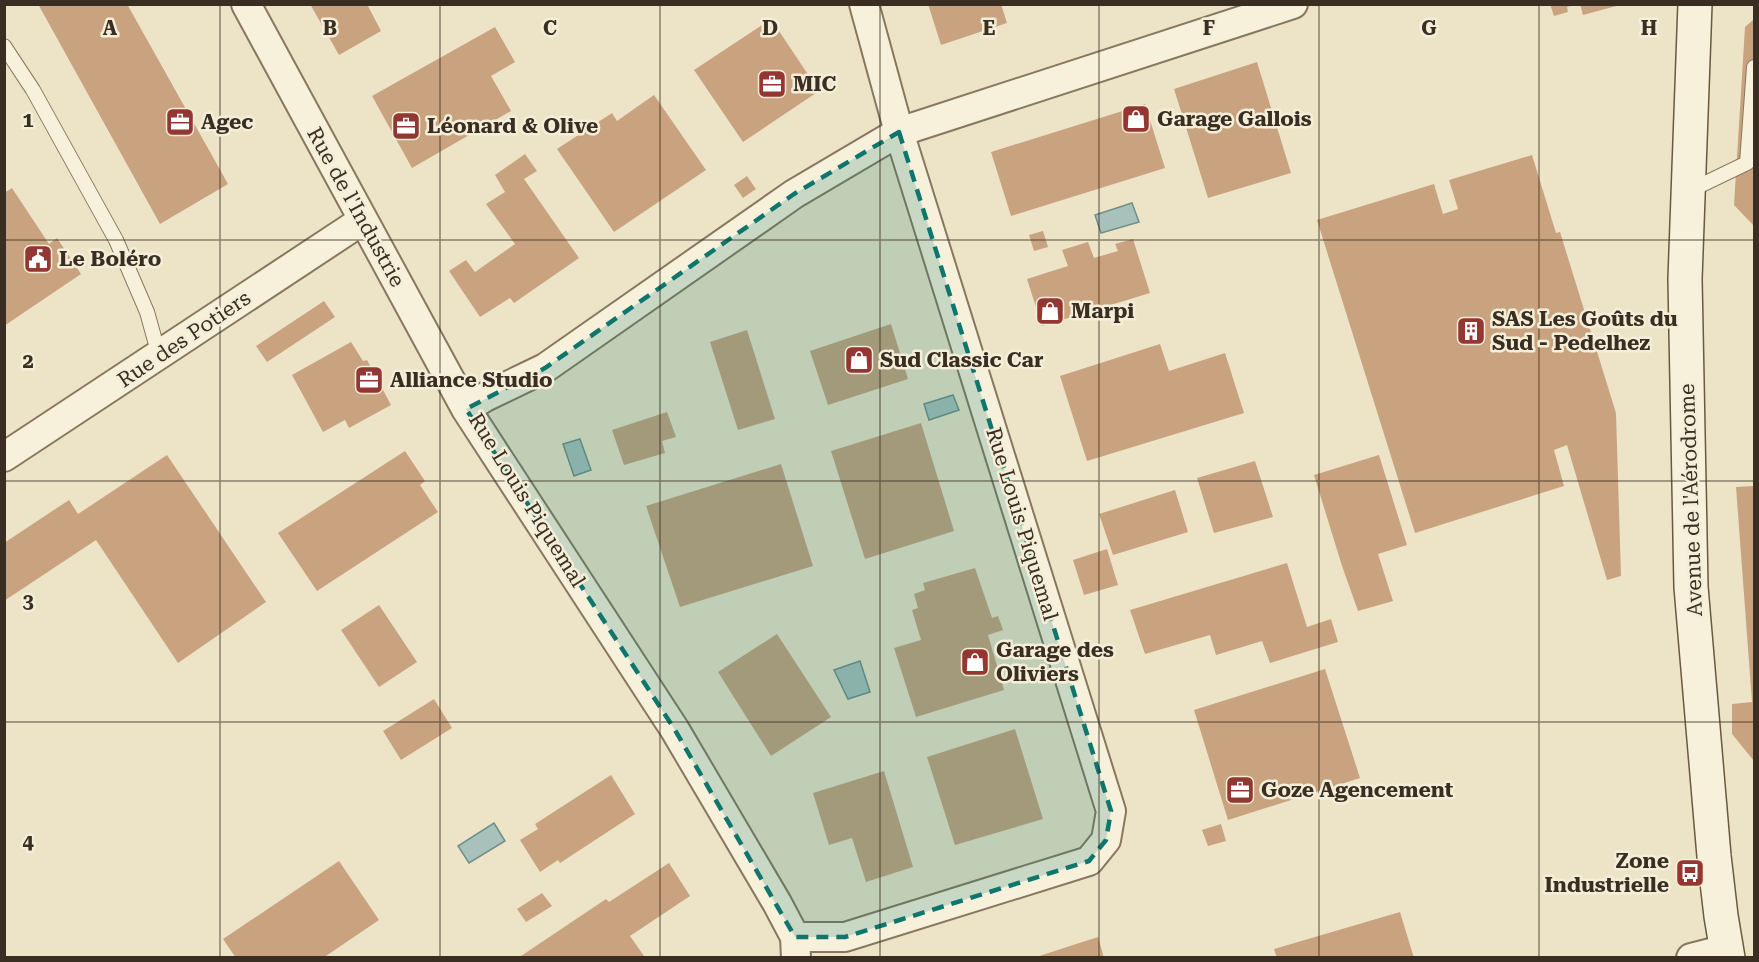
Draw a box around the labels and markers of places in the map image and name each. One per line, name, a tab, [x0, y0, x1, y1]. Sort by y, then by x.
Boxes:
office icon: MIC	[756, 68, 788, 100]
place label: MIC	[793, 72, 837, 96]
shop icon: Garage Gallois	[1120, 103, 1152, 135]
office icon: Agec	[164, 106, 196, 138]
place label: Garage Gallois	[1157, 107, 1312, 131]
place label: Agec	[201, 110, 253, 134]
office icon: Léonard & Olive	[390, 110, 422, 142]
place label: Léonard & Olive	[427, 114, 598, 138]
public building icon: Le Boléro	[22, 243, 54, 275]
place label: Le Boléro	[59, 247, 161, 271]
shop icon: Marpi	[1034, 295, 1066, 327]
place label: Marpi	[1071, 299, 1134, 323]
place label: SAS Les Goûts du Sud - Pedelhez	[1492, 307, 1678, 355]
building icon: SAS Les Goûts du Sud - Pedelhez	[1455, 315, 1487, 347]
shop icon: Sud Classic Car	[843, 344, 875, 376]
place label: Sud Classic Car	[880, 348, 1044, 372]
office icon: Alliance Studio	[353, 364, 385, 396]
place label: Alliance Studio	[390, 368, 552, 392]
place label: Garage des Oliviers	[996, 638, 1114, 686]
shop icon: Garage des Oliviers	[959, 646, 991, 678]
office icon: Goze Agencement	[1224, 774, 1256, 806]
place label: Goze Agencement	[1261, 778, 1454, 802]
place label: Zone Industrielle	[1544, 849, 1669, 897]
bus stop icon: Zone Industrielle	[1674, 857, 1706, 889]

